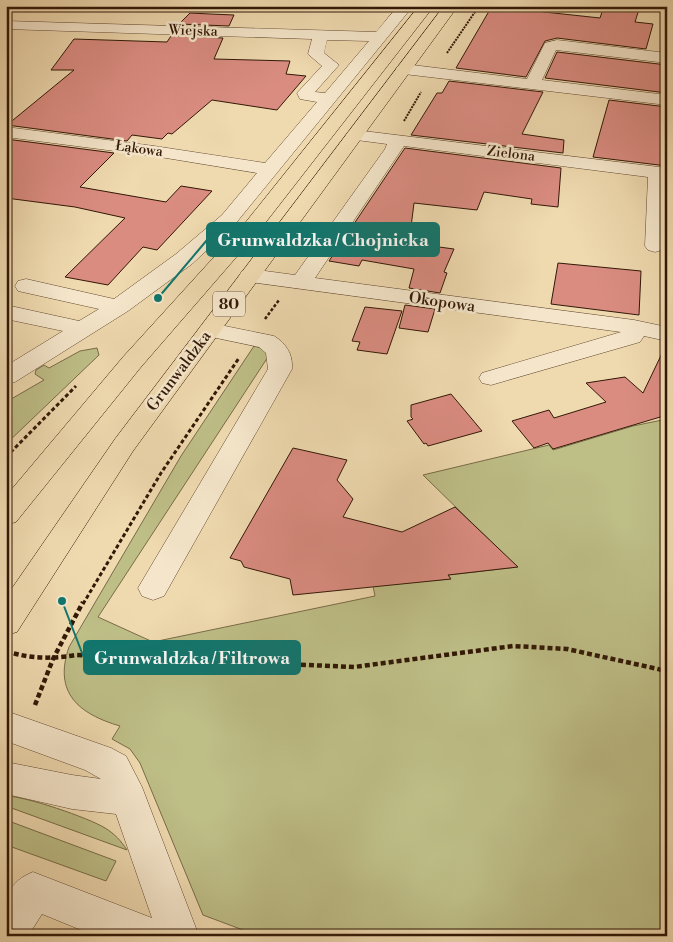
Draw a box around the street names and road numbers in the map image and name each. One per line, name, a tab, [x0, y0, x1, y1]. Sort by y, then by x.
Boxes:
street label: Wiejska	[167, 21, 219, 41]
street label: Łąkowa	[114, 137, 165, 161]
street label: Zielona	[486, 142, 537, 166]
street label: Okopowa	[408, 287, 477, 317]
road number: 80	[213, 292, 245, 316]
street label: Grunwaldzka	[142, 326, 216, 415]

